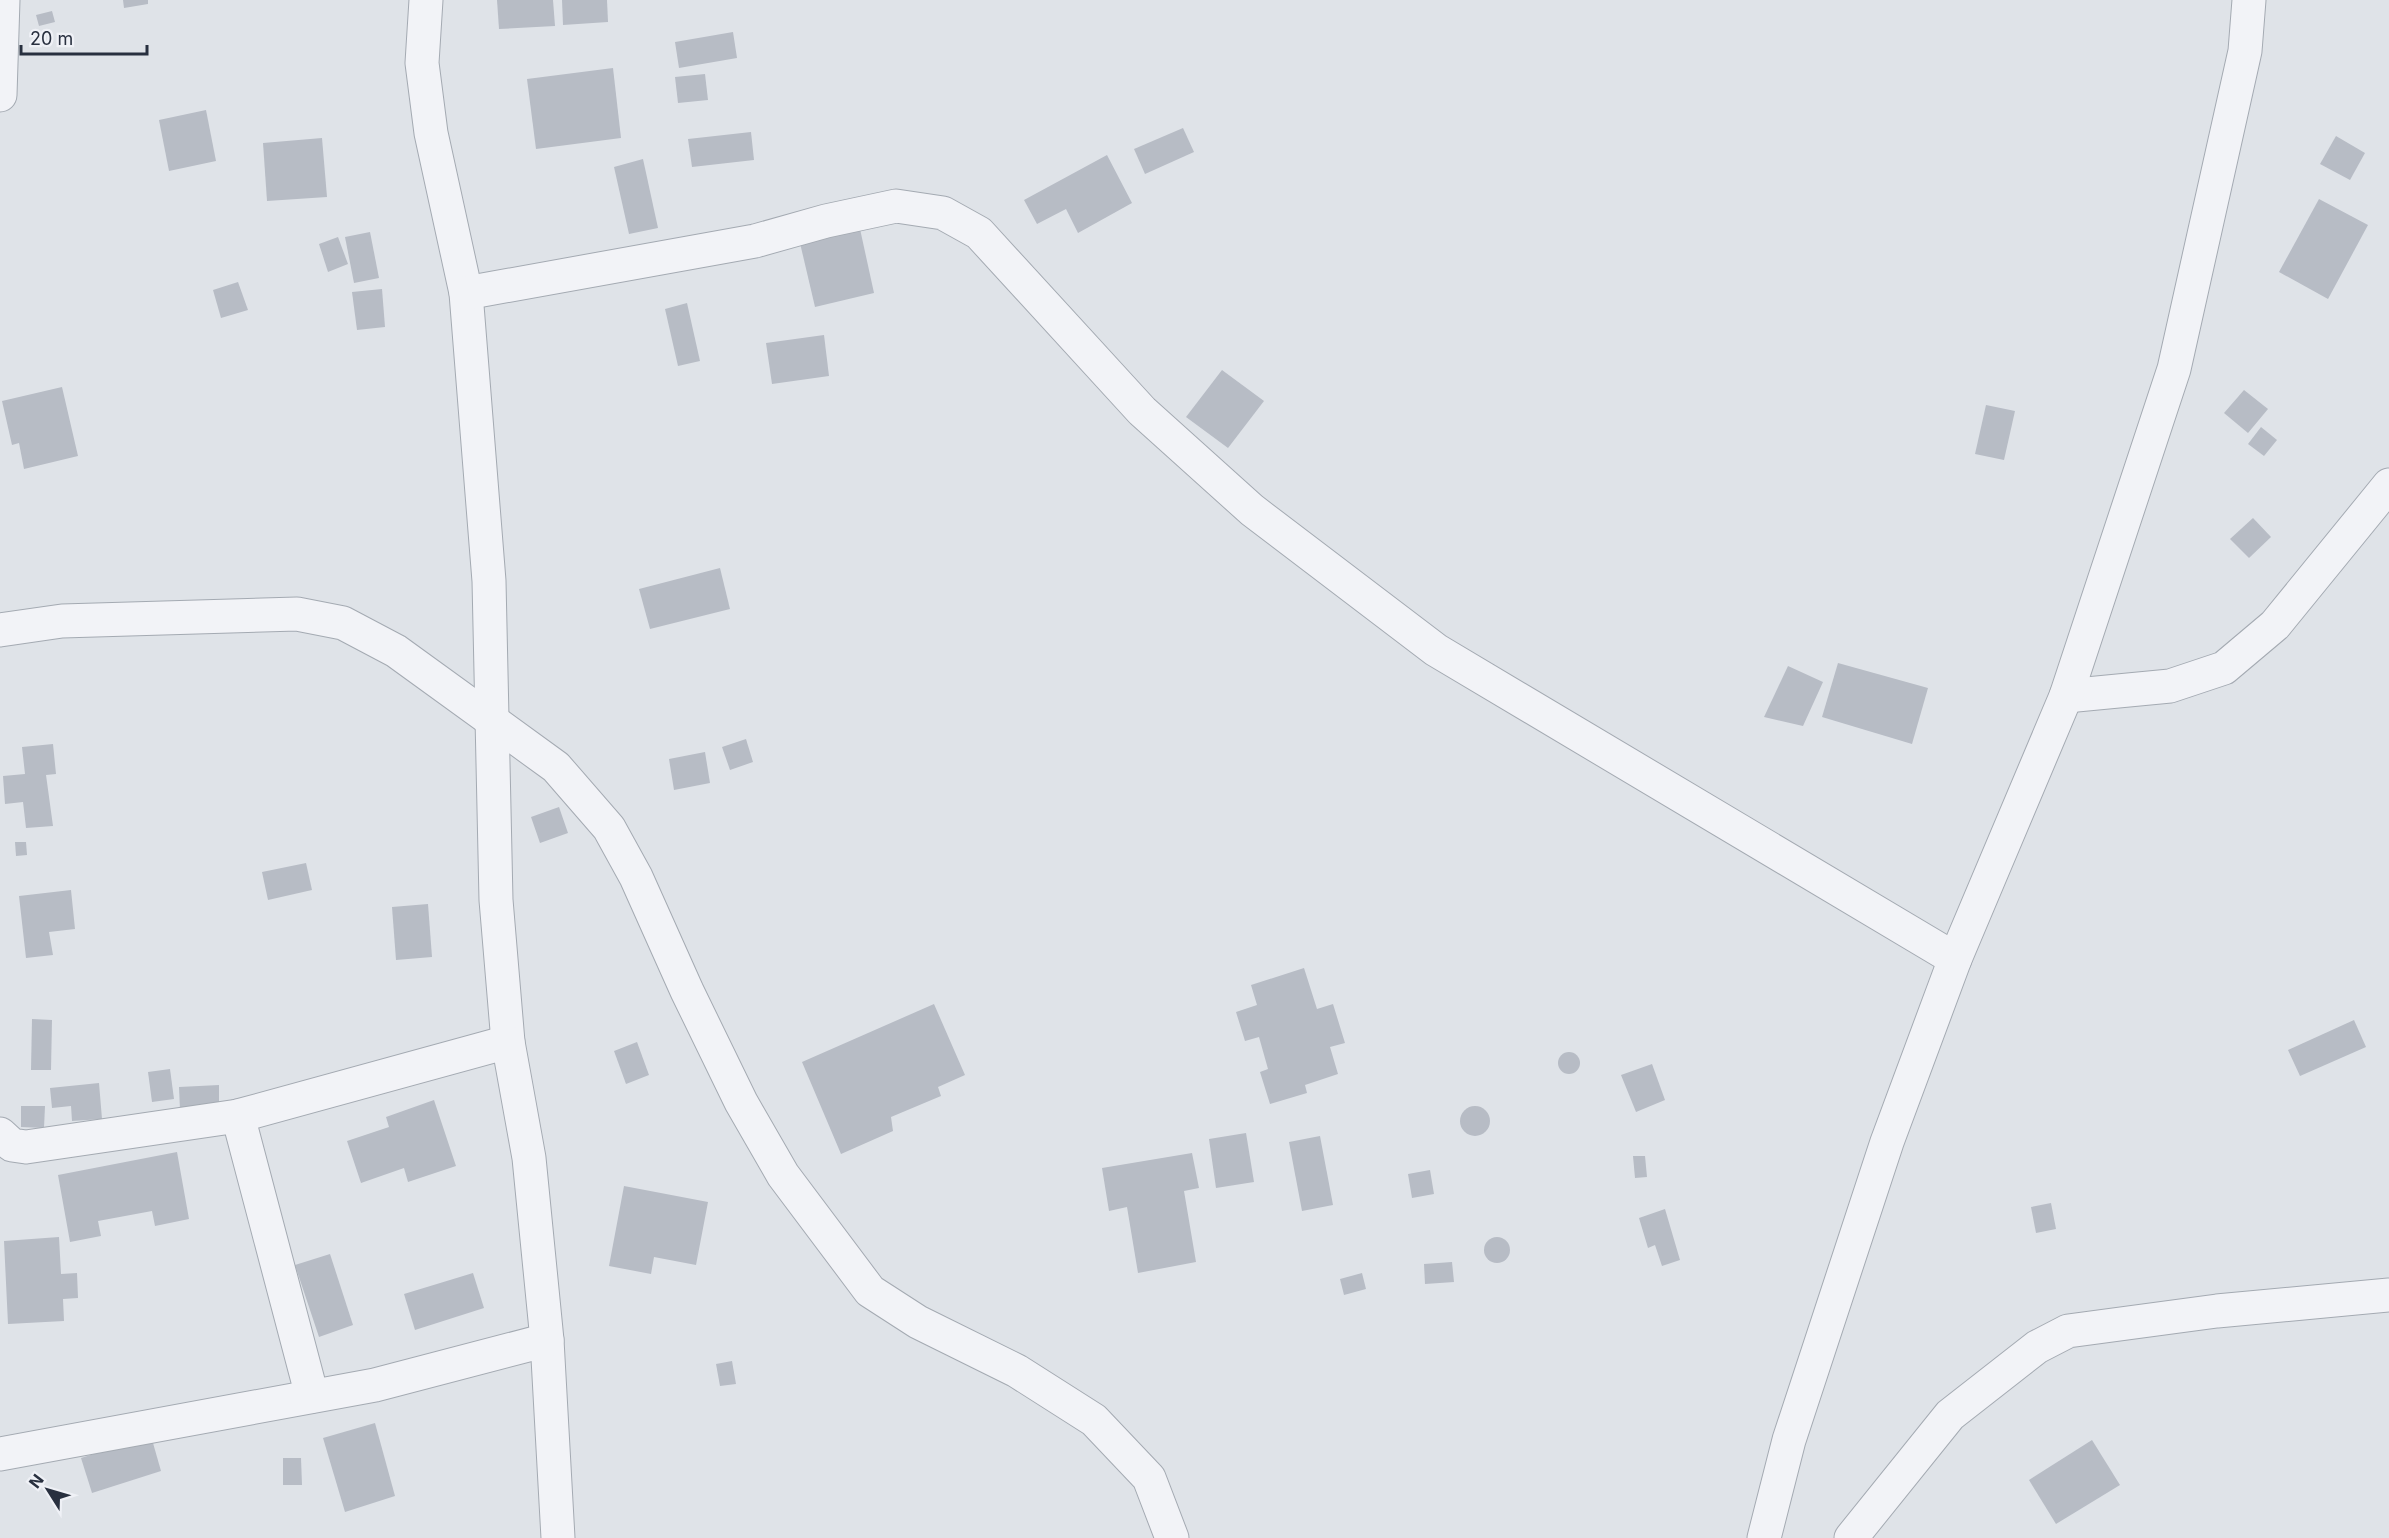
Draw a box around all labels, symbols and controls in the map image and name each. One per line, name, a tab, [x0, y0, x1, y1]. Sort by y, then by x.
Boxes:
scale bar	[21, 18, 147, 56]
text: 20 m	[30, 28, 73, 49]
north arrow	[18, 1460, 78, 1520]
text: N	[24, 1470, 48, 1492]

